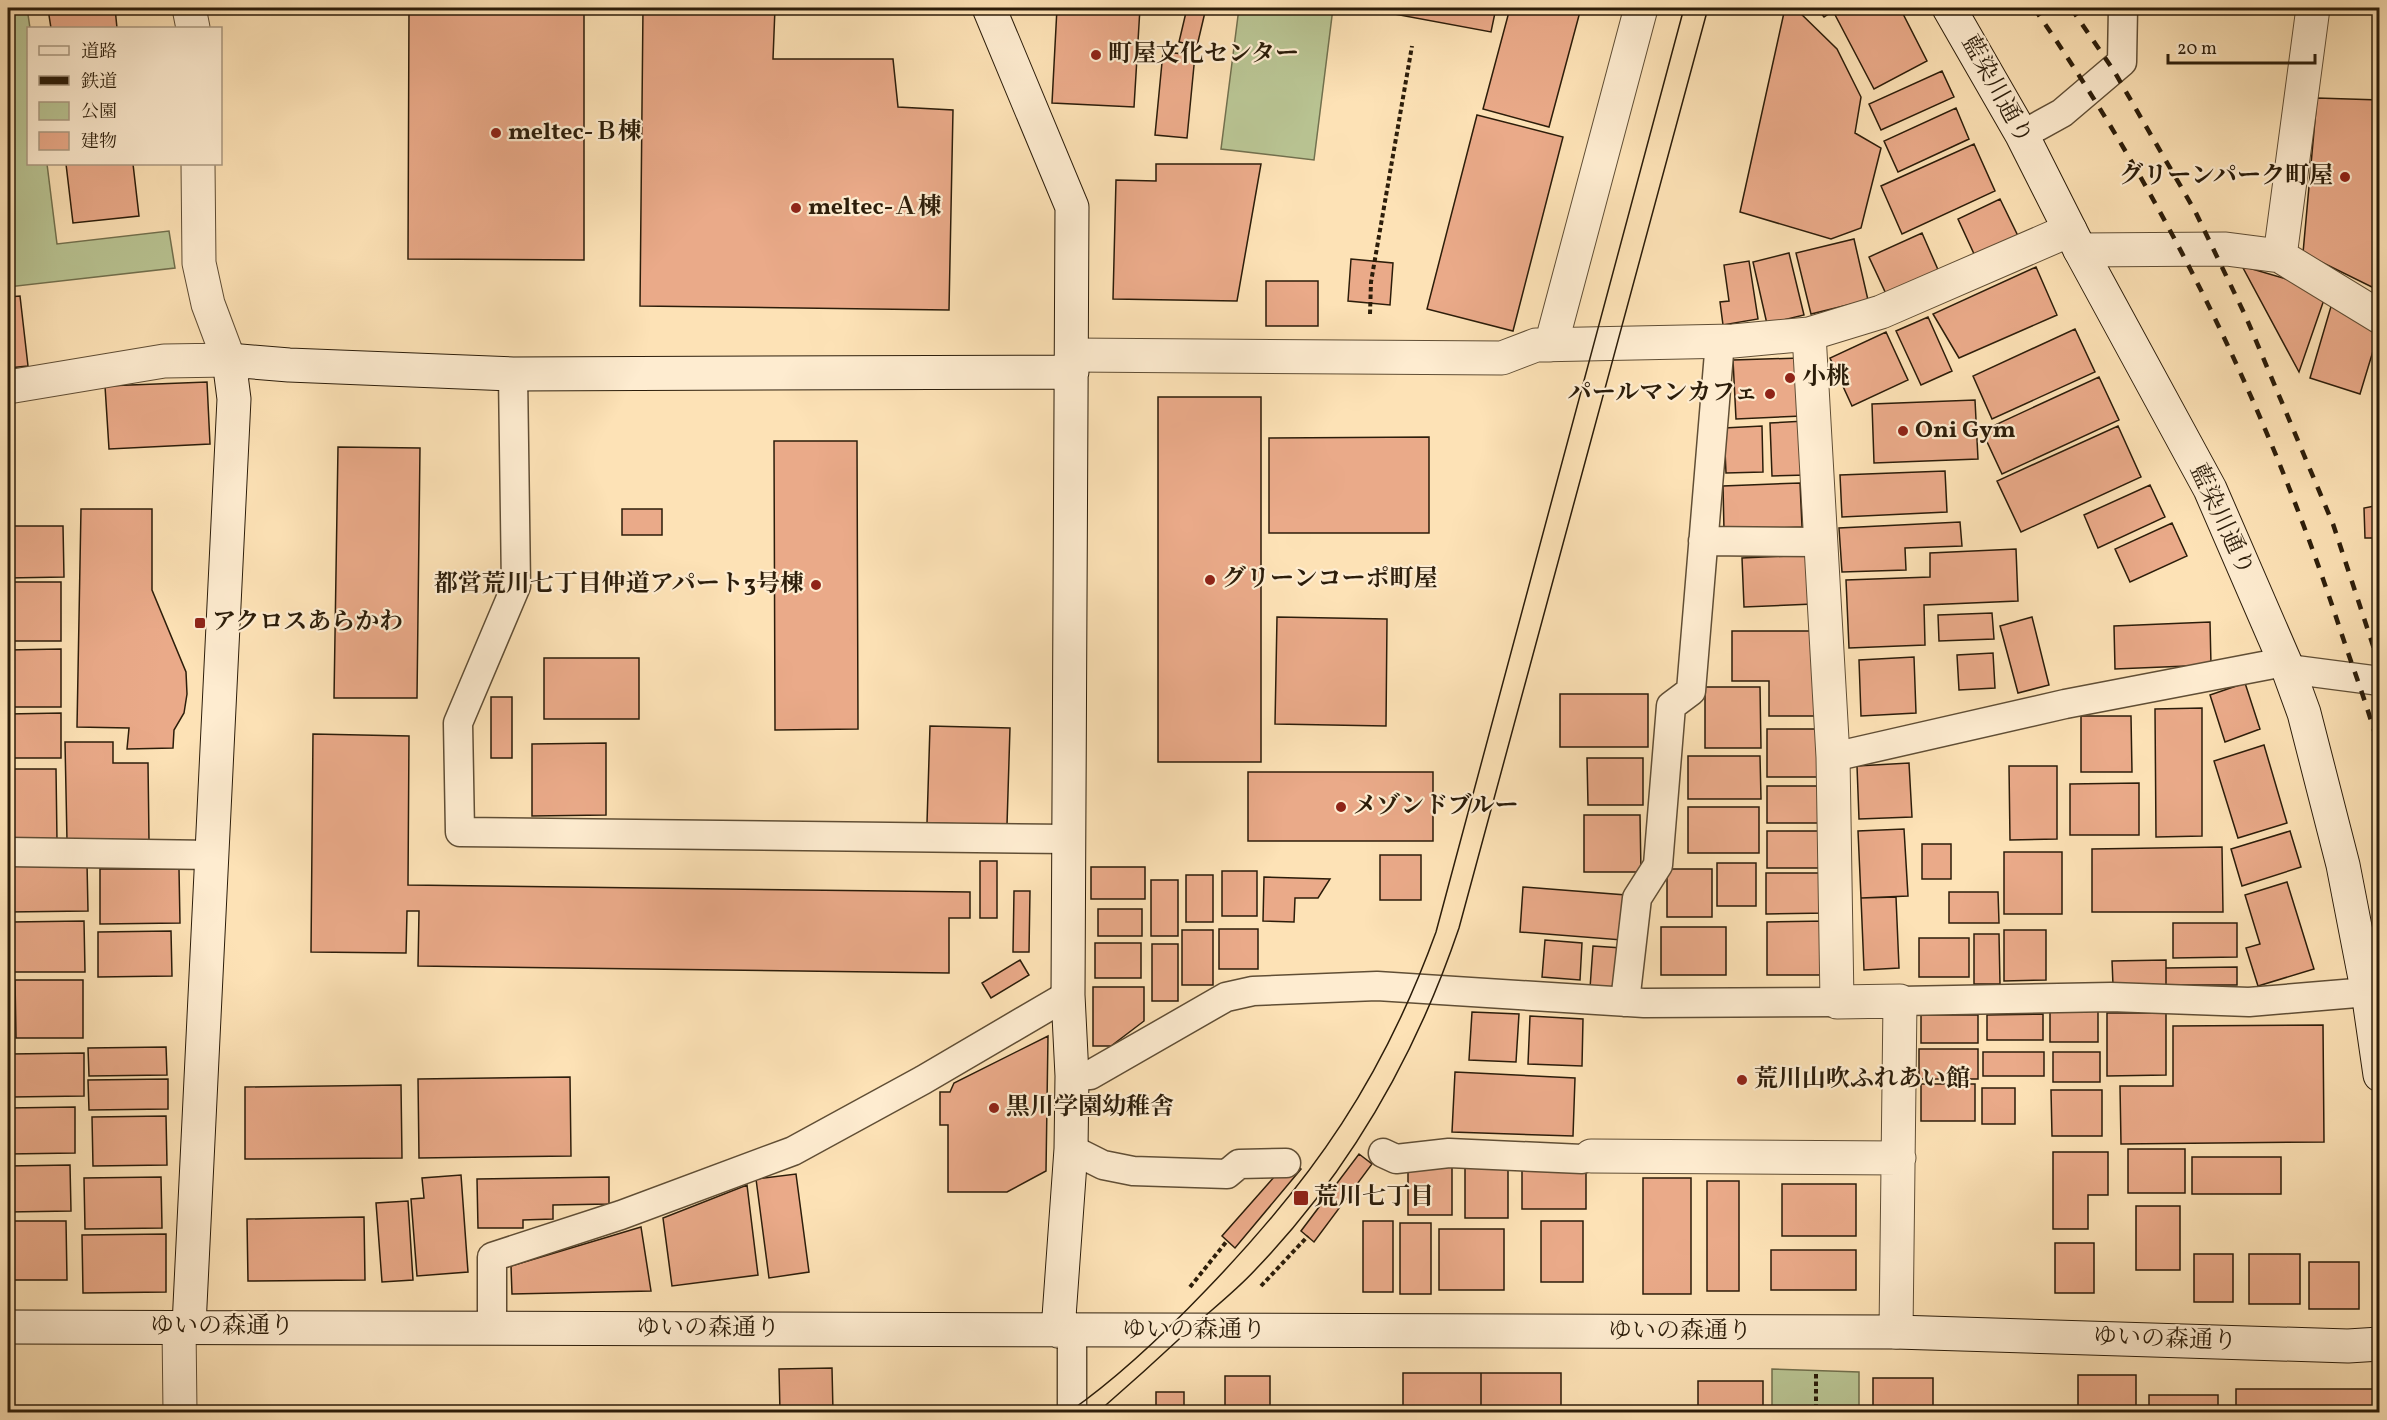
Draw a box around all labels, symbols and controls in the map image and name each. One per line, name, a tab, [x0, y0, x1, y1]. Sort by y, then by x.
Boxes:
legend	[27, 27, 222, 165]
scale bar	[2168, 27, 2315, 65]
street label: 藍染川通り	[1952, 29, 2040, 151]
text: 20 m	[2177, 37, 2217, 62]
place label: 町屋文化センター	[1108, 38, 1299, 72]
text: 道路	[81, 40, 117, 65]
marker: 町屋文化センター	[1089, 48, 1103, 62]
text: 鉄道	[81, 70, 117, 95]
text: 公園	[81, 100, 117, 125]
place label: meltec-Ｂ棟	[508, 116, 642, 150]
marker: meltec-Ｂ棟	[489, 126, 503, 140]
text: 建物	[81, 130, 117, 155]
place label: グリーンパーク町屋	[2119, 160, 2333, 194]
marker: グリーンパーク町屋	[2338, 170, 2352, 184]
place label: meltec-Ａ棟	[808, 191, 942, 225]
marker: meltec-Ａ棟	[789, 201, 803, 215]
place label: 小桃	[1802, 361, 1850, 395]
marker: 小桃	[1783, 371, 1797, 385]
place label: パールマンカフェ	[1568, 377, 1758, 411]
marker: パールマンカフェ	[1763, 387, 1777, 401]
place label: Oni Gym	[1915, 414, 2016, 448]
marker: Oni Gym	[1896, 424, 1910, 438]
street label: 藍染川通り	[2180, 458, 2262, 582]
place label: グリーンコーポ町屋	[1222, 563, 1438, 597]
place label: 都営荒川七丁目仲道アパート3号棟	[434, 568, 804, 602]
marker: グリーンコーポ町屋	[1203, 573, 1217, 587]
marker: 都営荒川七丁目仲道アパート3号棟	[809, 578, 823, 592]
place label: アクロスあらかわ	[212, 606, 403, 640]
marker: アクロスあらかわ	[193, 616, 207, 630]
place label: メゾンドブルー	[1353, 790, 1519, 824]
marker: メゾンドブルー	[1334, 800, 1348, 814]
place label: 荒川山吹ふれあい館	[1754, 1063, 1970, 1097]
marker: 荒川山吹ふれあい館	[1735, 1073, 1749, 1087]
place label: 黒川学園幼稚舎	[1006, 1091, 1174, 1125]
marker: 黒川学園幼稚舎	[987, 1101, 1001, 1115]
place label: 荒川七丁目	[1314, 1181, 1434, 1215]
marker: 荒川七丁目	[1292, 1189, 1310, 1207]
street label: ゆいの森通り	[150, 1310, 294, 1344]
street label: ゆいの森通り	[636, 1312, 780, 1346]
street label: ゆいの森通り	[1122, 1314, 1266, 1348]
street label: ゆいの森通り	[1608, 1315, 1752, 1349]
street label: ゆいの森通り	[2092, 1320, 2238, 1360]

